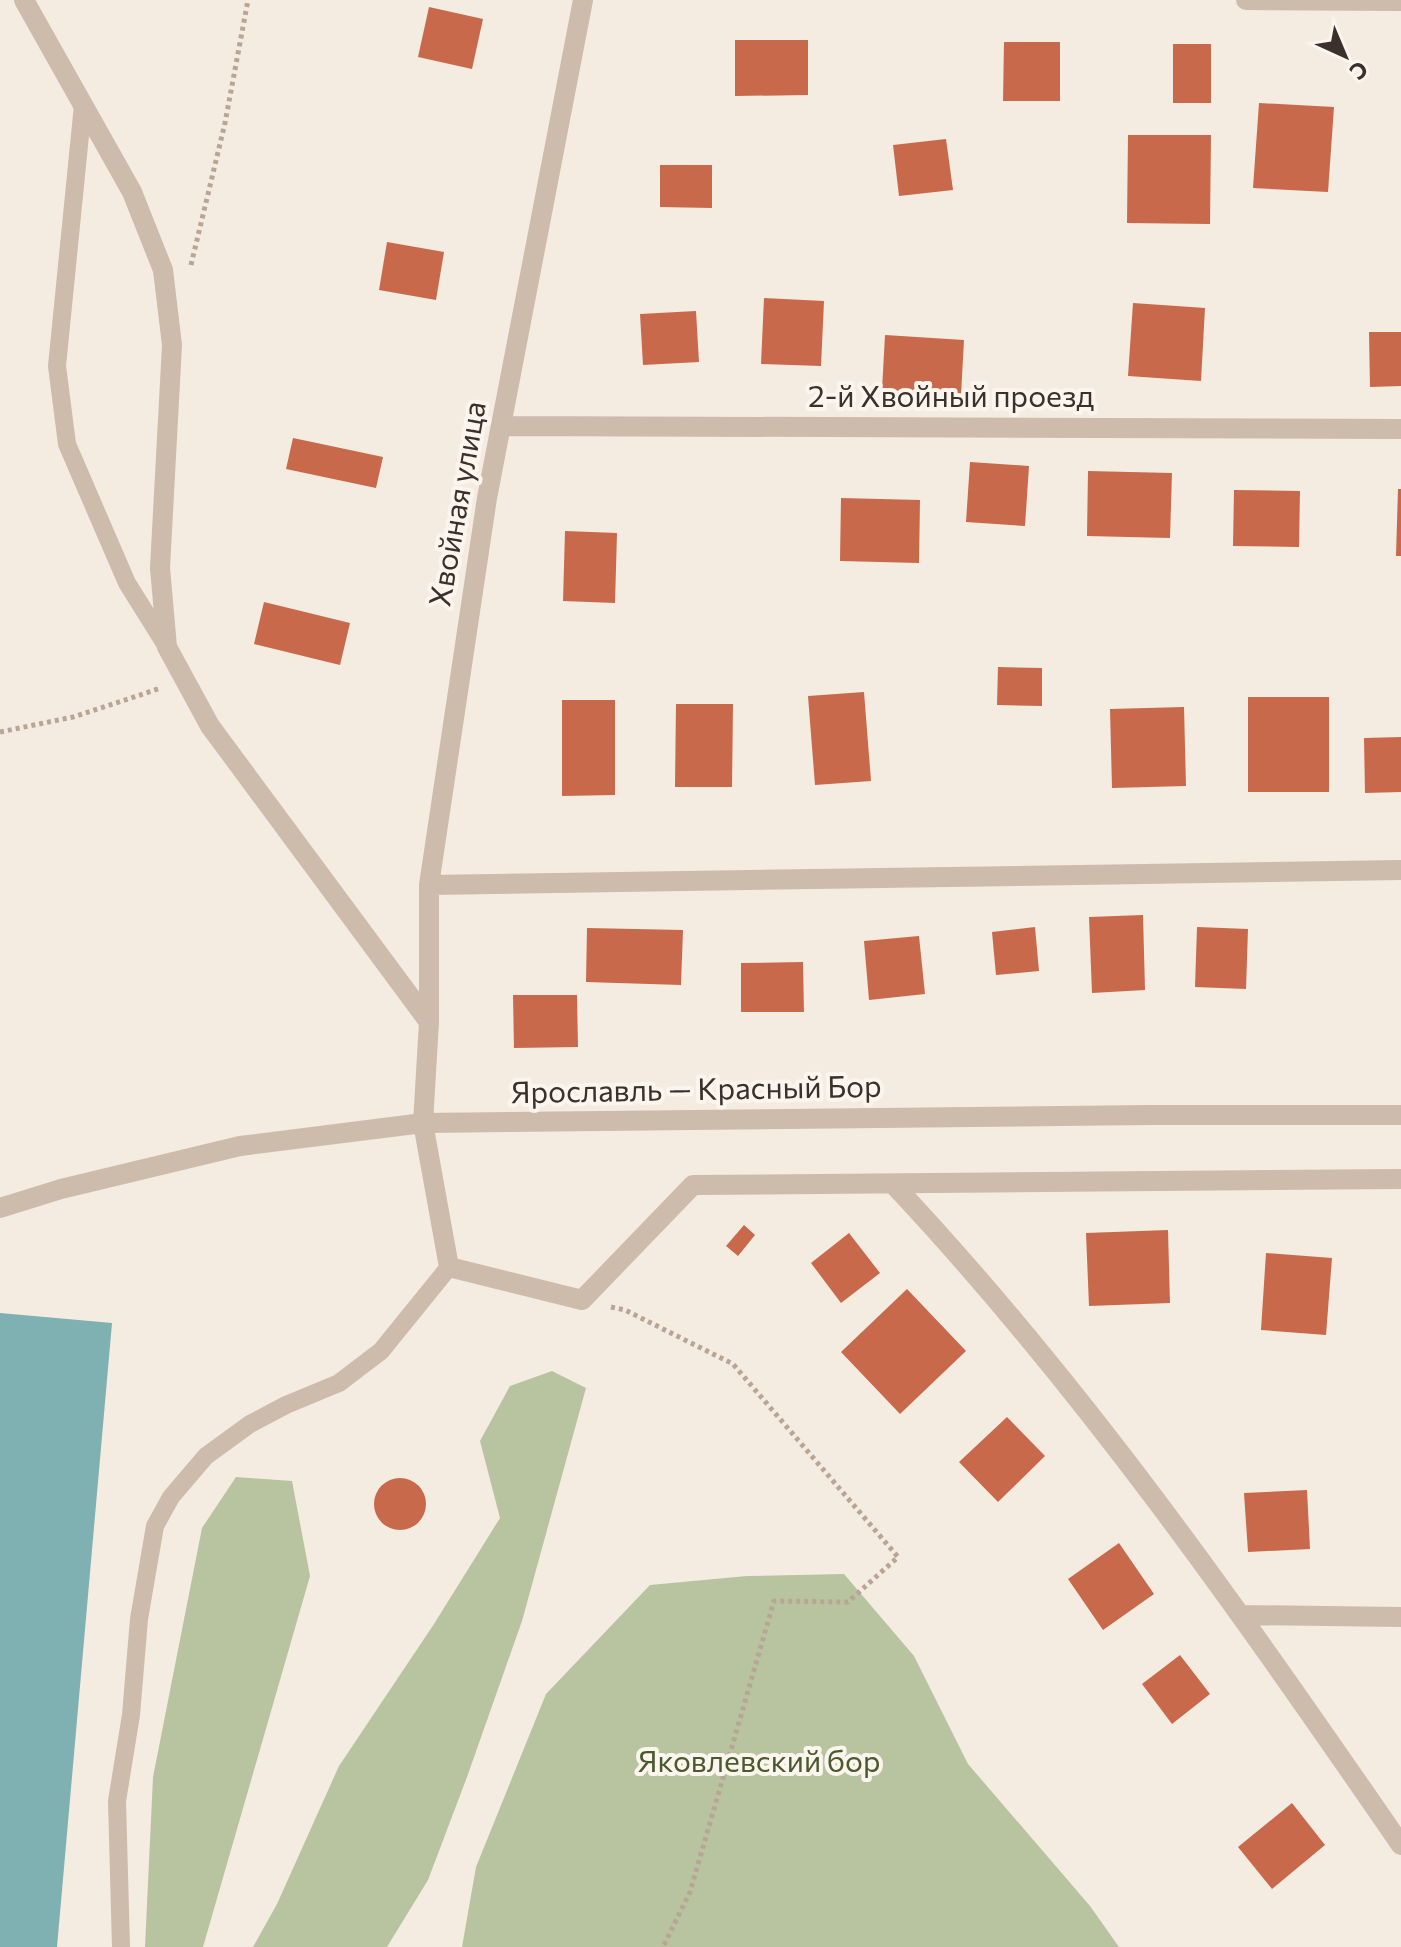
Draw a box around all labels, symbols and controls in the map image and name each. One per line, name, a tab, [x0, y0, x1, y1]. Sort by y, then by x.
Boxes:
north arrow	[1305, 16, 1385, 96]
text: С	[1344, 56, 1374, 86]
street label: 2-й Хвойный проезд	[808, 376, 1094, 413]
street label: Хвойная улица	[419, 398, 492, 609]
street label: Ярославль — Красный Бор	[510, 1066, 882, 1109]
park label: Яковлевский бор	[637, 1741, 881, 1778]

